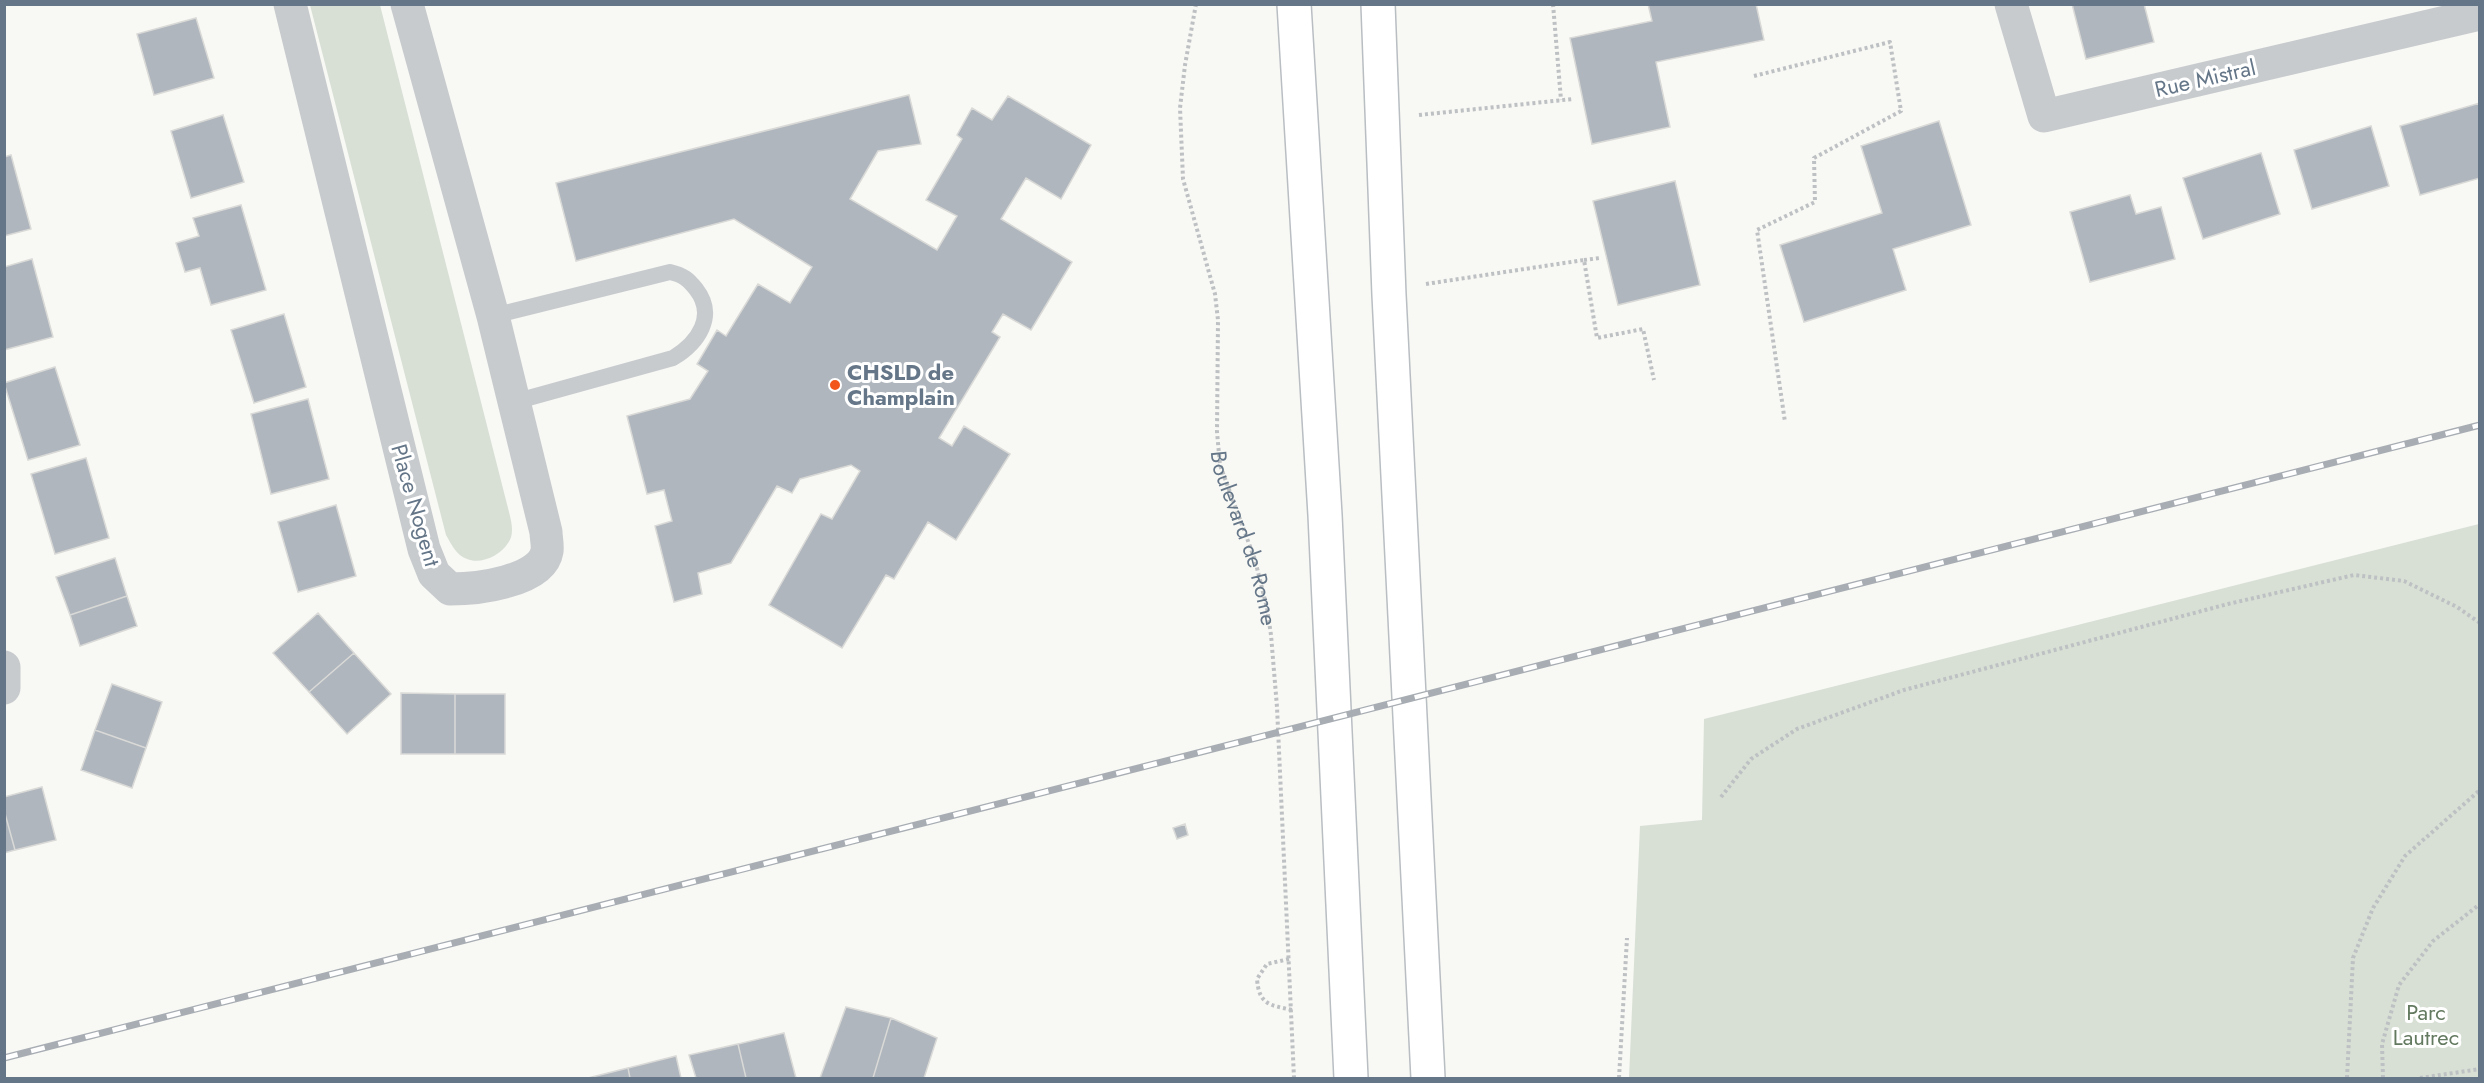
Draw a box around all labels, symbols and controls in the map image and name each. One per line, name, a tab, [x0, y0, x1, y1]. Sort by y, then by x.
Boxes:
street label: Rue Mistral	[2151, 51, 2259, 105]
place label: CHSLD de Champlain	[847, 356, 955, 413]
marker: CHSLD de Champlain	[828, 378, 842, 392]
street label: Place Nogent	[383, 440, 449, 571]
street label: Boulevard de Rome	[1203, 449, 1285, 628]
park label: Parc Lautrec	[2393, 996, 2459, 1053]

